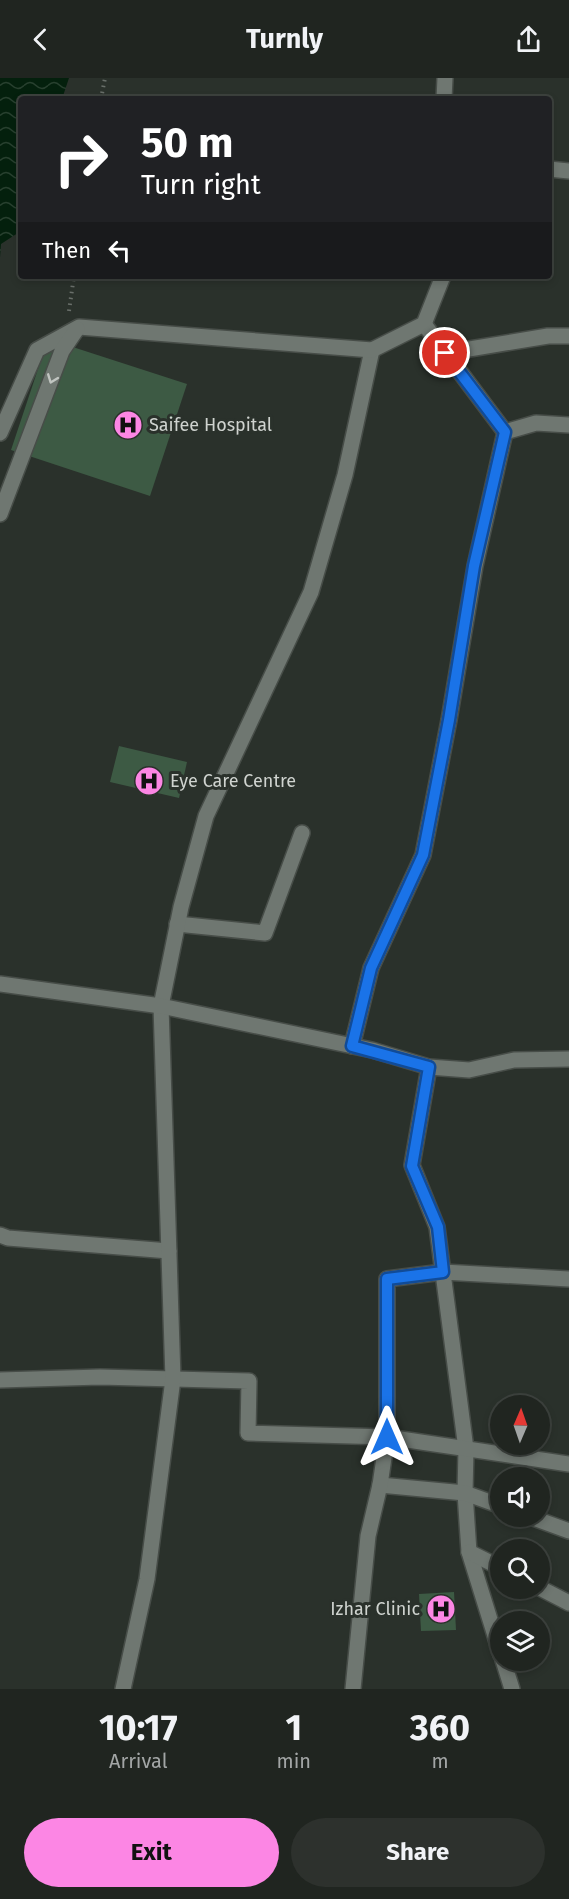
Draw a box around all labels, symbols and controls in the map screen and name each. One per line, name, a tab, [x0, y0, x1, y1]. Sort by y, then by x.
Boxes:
icon: back	[24, 23, 57, 56]
text: Turnly	[246, 23, 323, 55]
icon: share	[512, 23, 545, 56]
text: 50 m	[141, 118, 234, 168]
icon: right	[42, 120, 120, 198]
text: Turn right	[141, 169, 261, 201]
icon: left	[103, 234, 136, 267]
text: Then	[42, 237, 91, 264]
pin	[419, 327, 470, 378]
icon: arrive	[428, 336, 461, 369]
one-way arrow	[46, 373, 59, 383]
hospital icon: Saifee Hospital	[112, 409, 144, 441]
place label: Saifee Hospital	[149, 414, 272, 436]
hospital icon: Eye Care Centre	[133, 765, 165, 797]
place label: Eye Care Centre	[170, 770, 296, 792]
north arrow	[490, 1395, 550, 1455]
map controls	[490, 1395, 550, 1671]
position arrow	[355, 1405, 419, 1469]
button: sound	[490, 1467, 550, 1527]
button: search	[490, 1539, 550, 1599]
hospital icon: Izhar Clinic	[425, 1593, 457, 1625]
place label: Izhar Clinic	[330, 1598, 420, 1620]
button: layers	[490, 1611, 550, 1671]
text: 10:17	[99, 1706, 178, 1750]
text: 1	[285, 1706, 302, 1750]
text: 360	[410, 1706, 470, 1750]
text: Arrival	[109, 1749, 168, 1773]
text: min	[277, 1749, 311, 1773]
text: m	[431, 1749, 449, 1773]
button: Exit	[24, 1818, 279, 1887]
button: Share	[291, 1818, 545, 1887]

